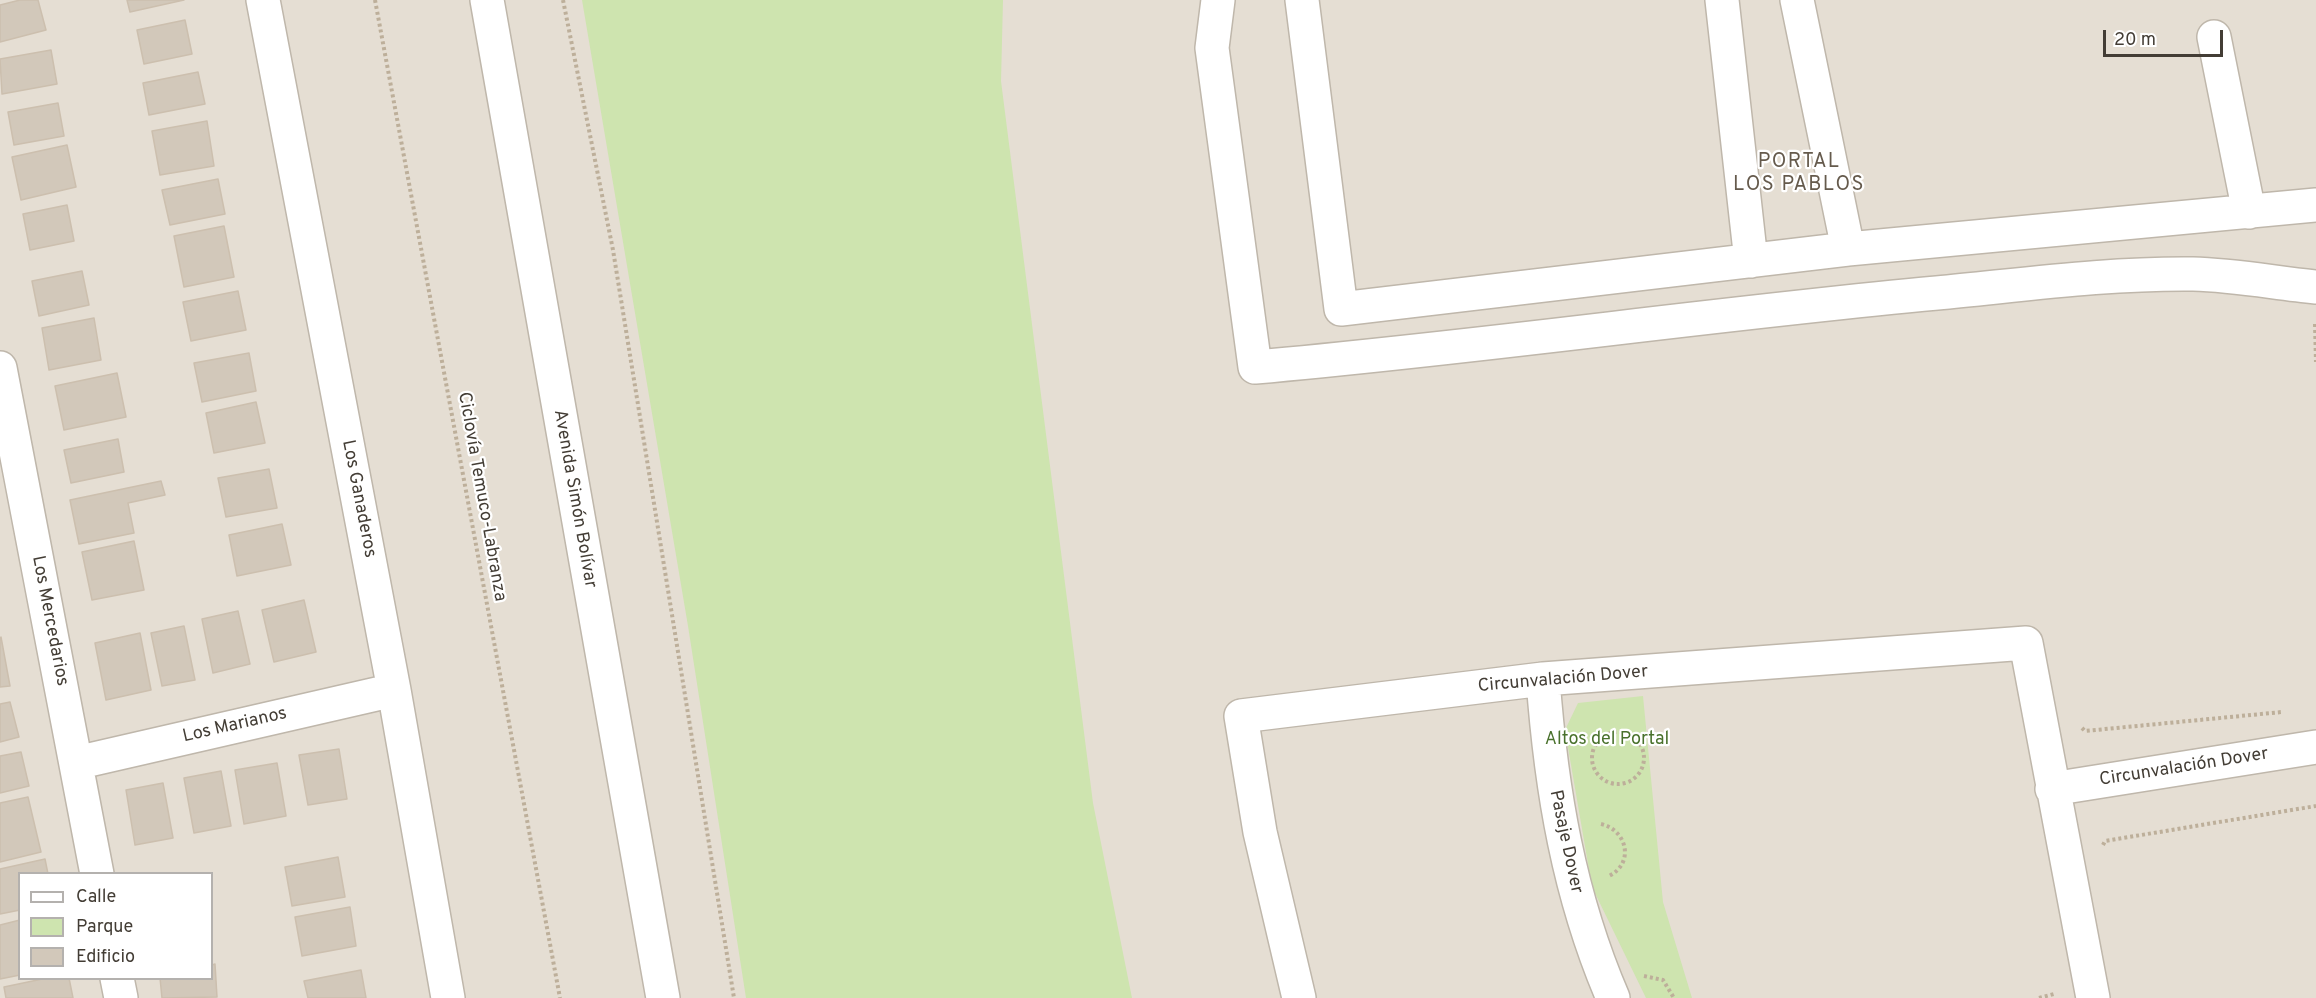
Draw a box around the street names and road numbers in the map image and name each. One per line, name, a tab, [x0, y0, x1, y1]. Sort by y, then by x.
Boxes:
street label: Ciclovía Temuco-Labranza	[452, 391, 510, 603]
street label: Avenida Simón Bolívar	[548, 408, 600, 590]
street label: Los Ganaderos	[336, 438, 380, 560]
street label: Los Mercedarios	[26, 554, 72, 688]
street label: Circunvalación Dover	[1477, 662, 1649, 698]
street label: Los Marianos	[181, 704, 289, 748]
street label: Circunvalación Dover	[2098, 744, 2270, 792]
street label: Pasaje Dover	[1543, 788, 1587, 896]

